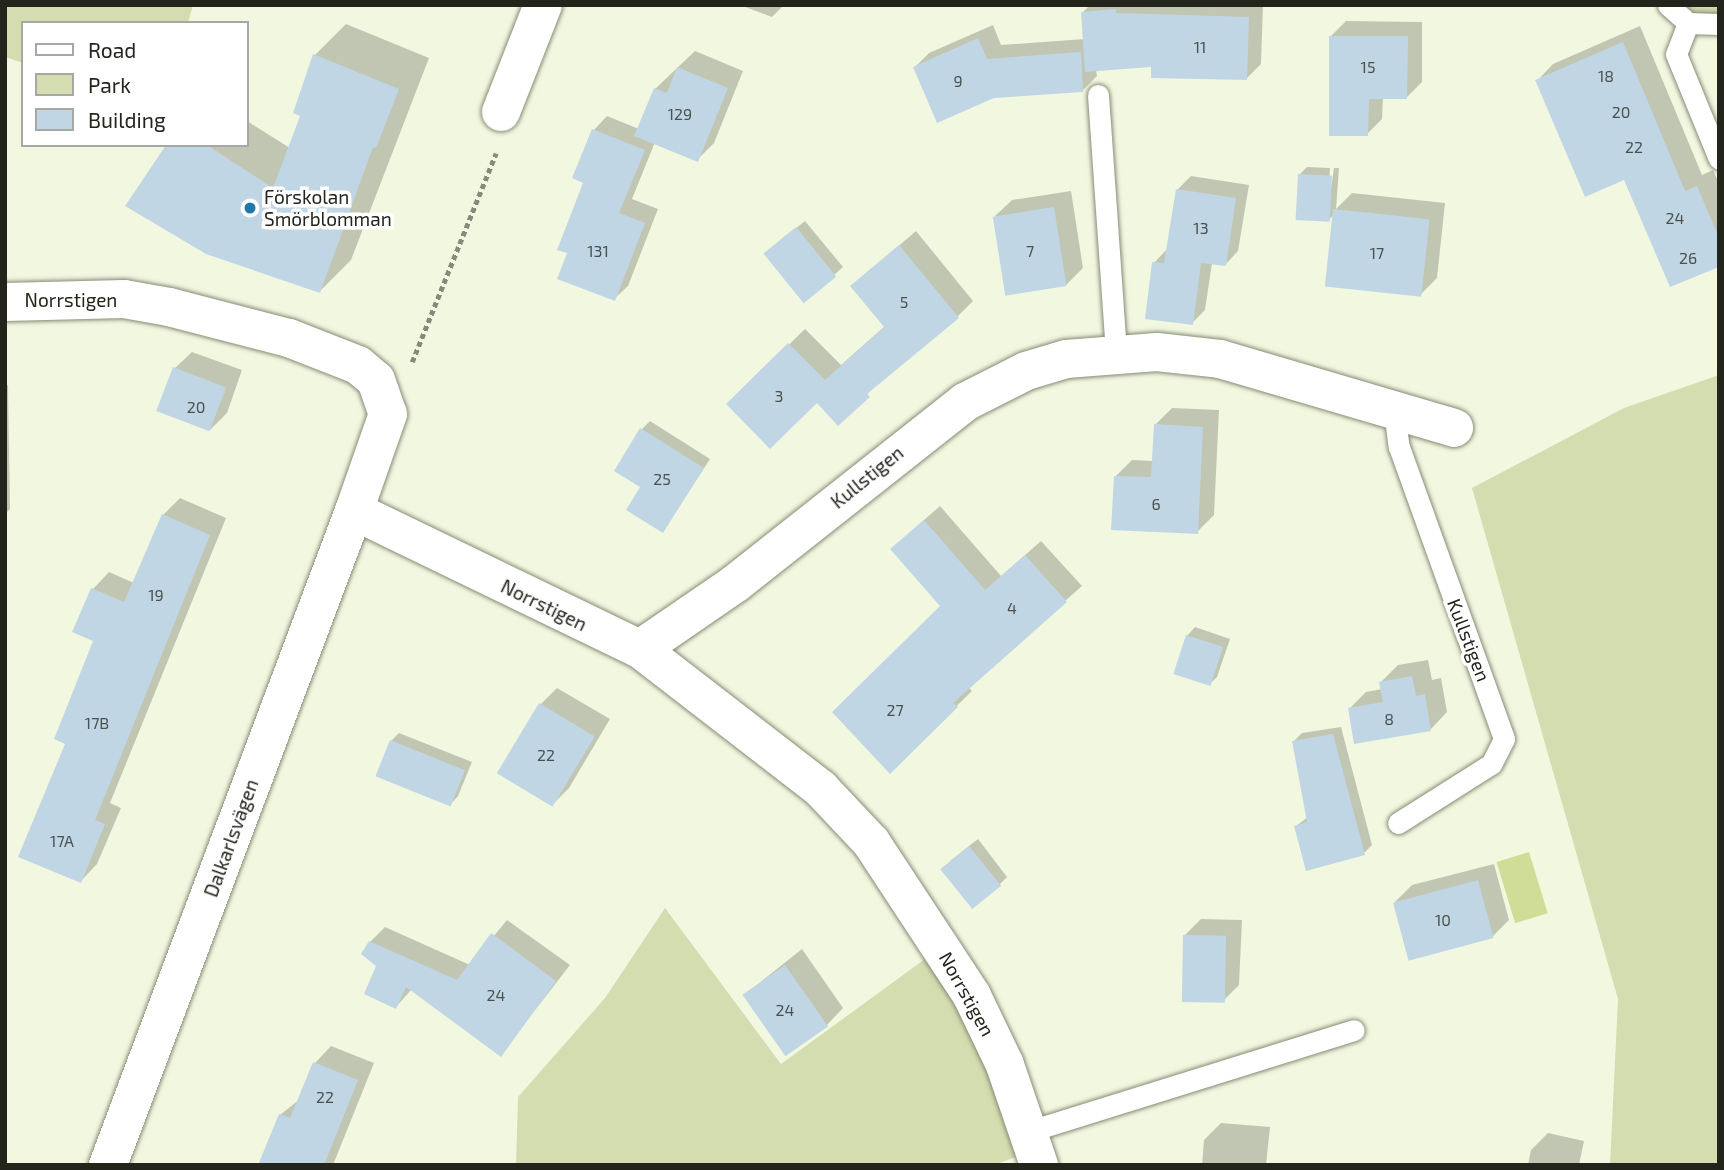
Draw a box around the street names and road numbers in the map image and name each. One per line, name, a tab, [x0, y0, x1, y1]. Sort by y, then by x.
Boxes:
street label: Norrstigen	[25, 289, 117, 311]
street label: Kullstigen	[826, 441, 908, 513]
street label: Norrstigen	[497, 574, 591, 636]
street label: Kullstigen	[1443, 595, 1495, 685]
street label: Dalkarlsvägen	[199, 776, 263, 900]
street label: Norrstigen	[935, 948, 999, 1040]

